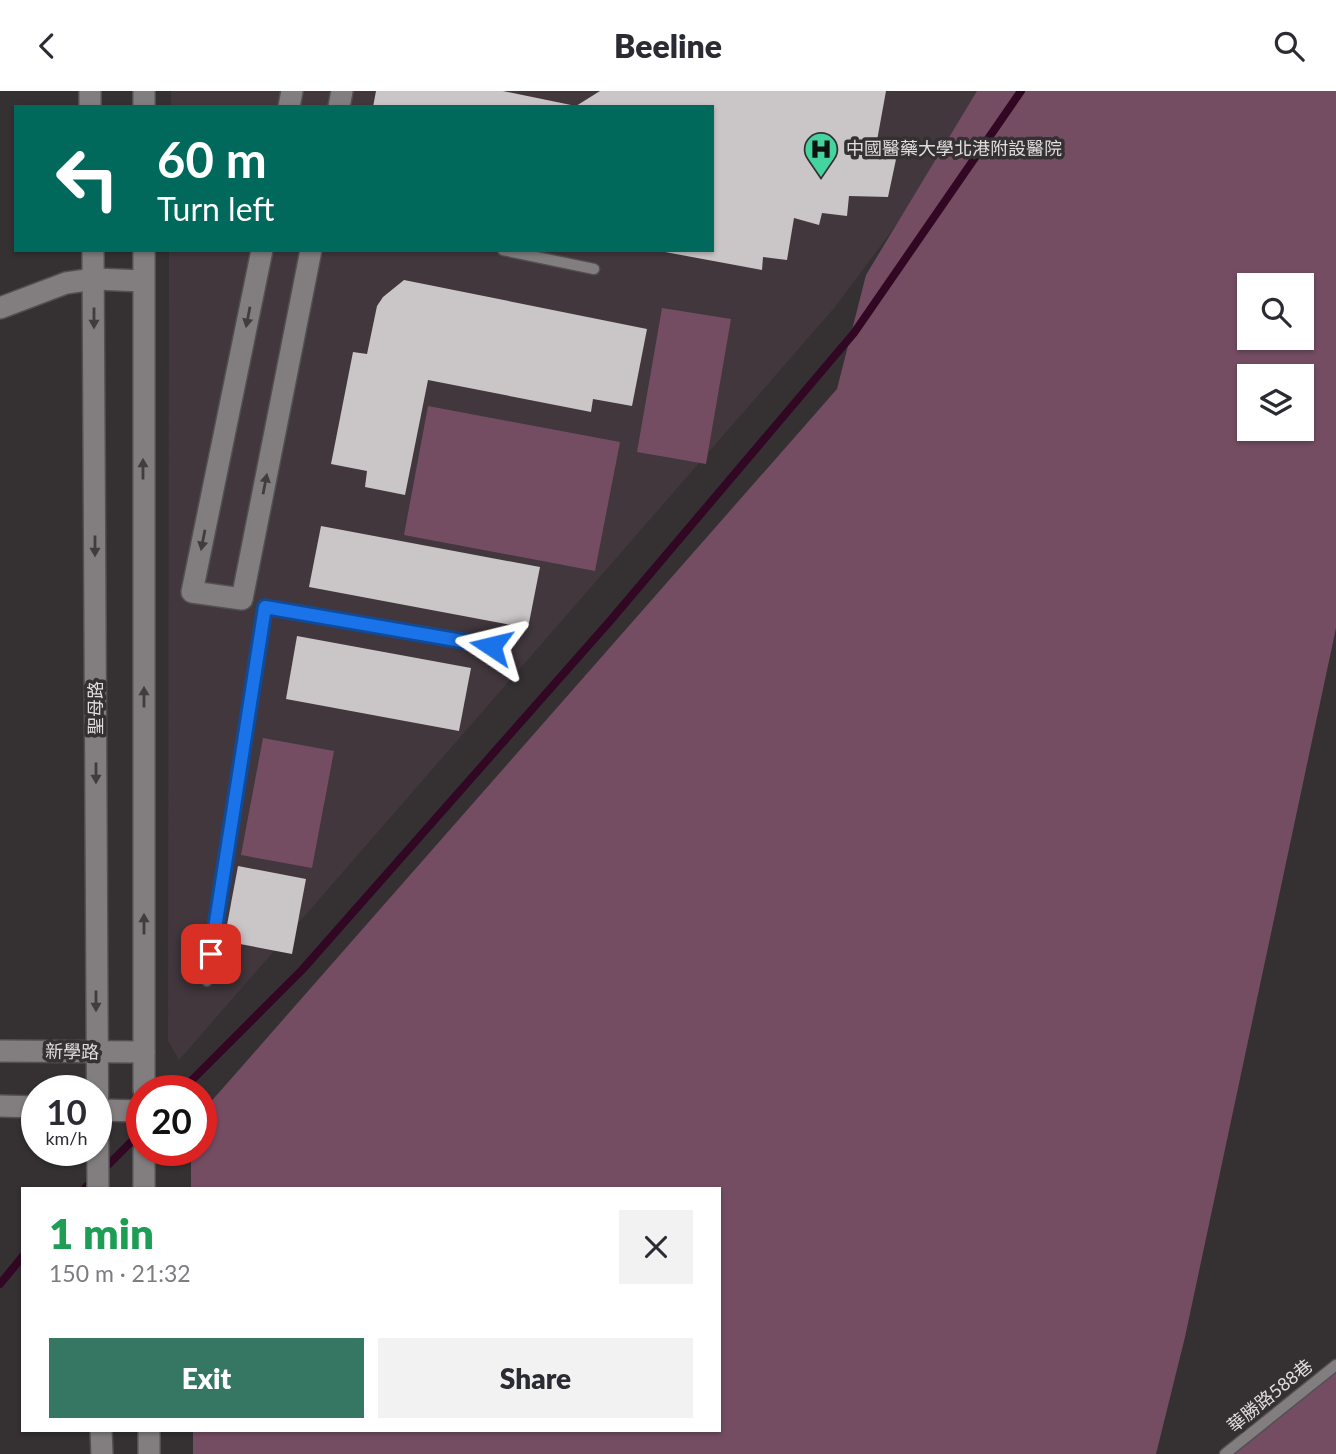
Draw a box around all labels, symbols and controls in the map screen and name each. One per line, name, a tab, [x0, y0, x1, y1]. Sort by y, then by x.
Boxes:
text: Beeline	[614, 26, 722, 65]
icon: back	[28, 27, 66, 65]
icon: search	[1270, 27, 1308, 65]
text: 60 m	[157, 130, 267, 188]
hospital icon: 中國醫藥大學北港附設醫院	[802, 130, 840, 179]
icon: left	[42, 133, 133, 224]
place label: 中國醫藥大學北港附設醫院	[846, 137, 1062, 159]
text: Turn left	[157, 189, 274, 228]
map controls	[1237, 273, 1314, 441]
button: search	[1237, 273, 1314, 350]
one-way arrow	[242, 306, 253, 328]
one-way arrow	[88, 308, 100, 330]
button: layers	[1237, 364, 1314, 441]
one-way arrow	[137, 458, 149, 480]
one-way arrow	[259, 473, 270, 495]
one-way arrow	[197, 529, 208, 551]
one-way arrow	[89, 535, 101, 557]
position arrow	[454, 609, 528, 683]
street label: 聖母路	[84, 681, 106, 735]
one-way arrow	[138, 685, 150, 707]
one-way arrow	[90, 763, 102, 785]
one-way arrow	[138, 913, 150, 935]
pin	[181, 924, 241, 984]
icon: arrive	[192, 935, 230, 973]
one-way arrow	[91, 990, 102, 1012]
street label: 新學路	[45, 1040, 99, 1062]
speed limit sign: 20	[126, 1075, 217, 1166]
text: 10	[46, 1090, 87, 1132]
text: km/h	[45, 1127, 88, 1149]
text: 1 min	[49, 1208, 154, 1258]
button: close	[619, 1210, 693, 1284]
text: 150 m · 21:32	[49, 1259, 191, 1287]
button: Exit	[49, 1338, 364, 1418]
button: Share	[378, 1338, 693, 1418]
street label: 華勝路588巷	[1222, 1354, 1316, 1436]

